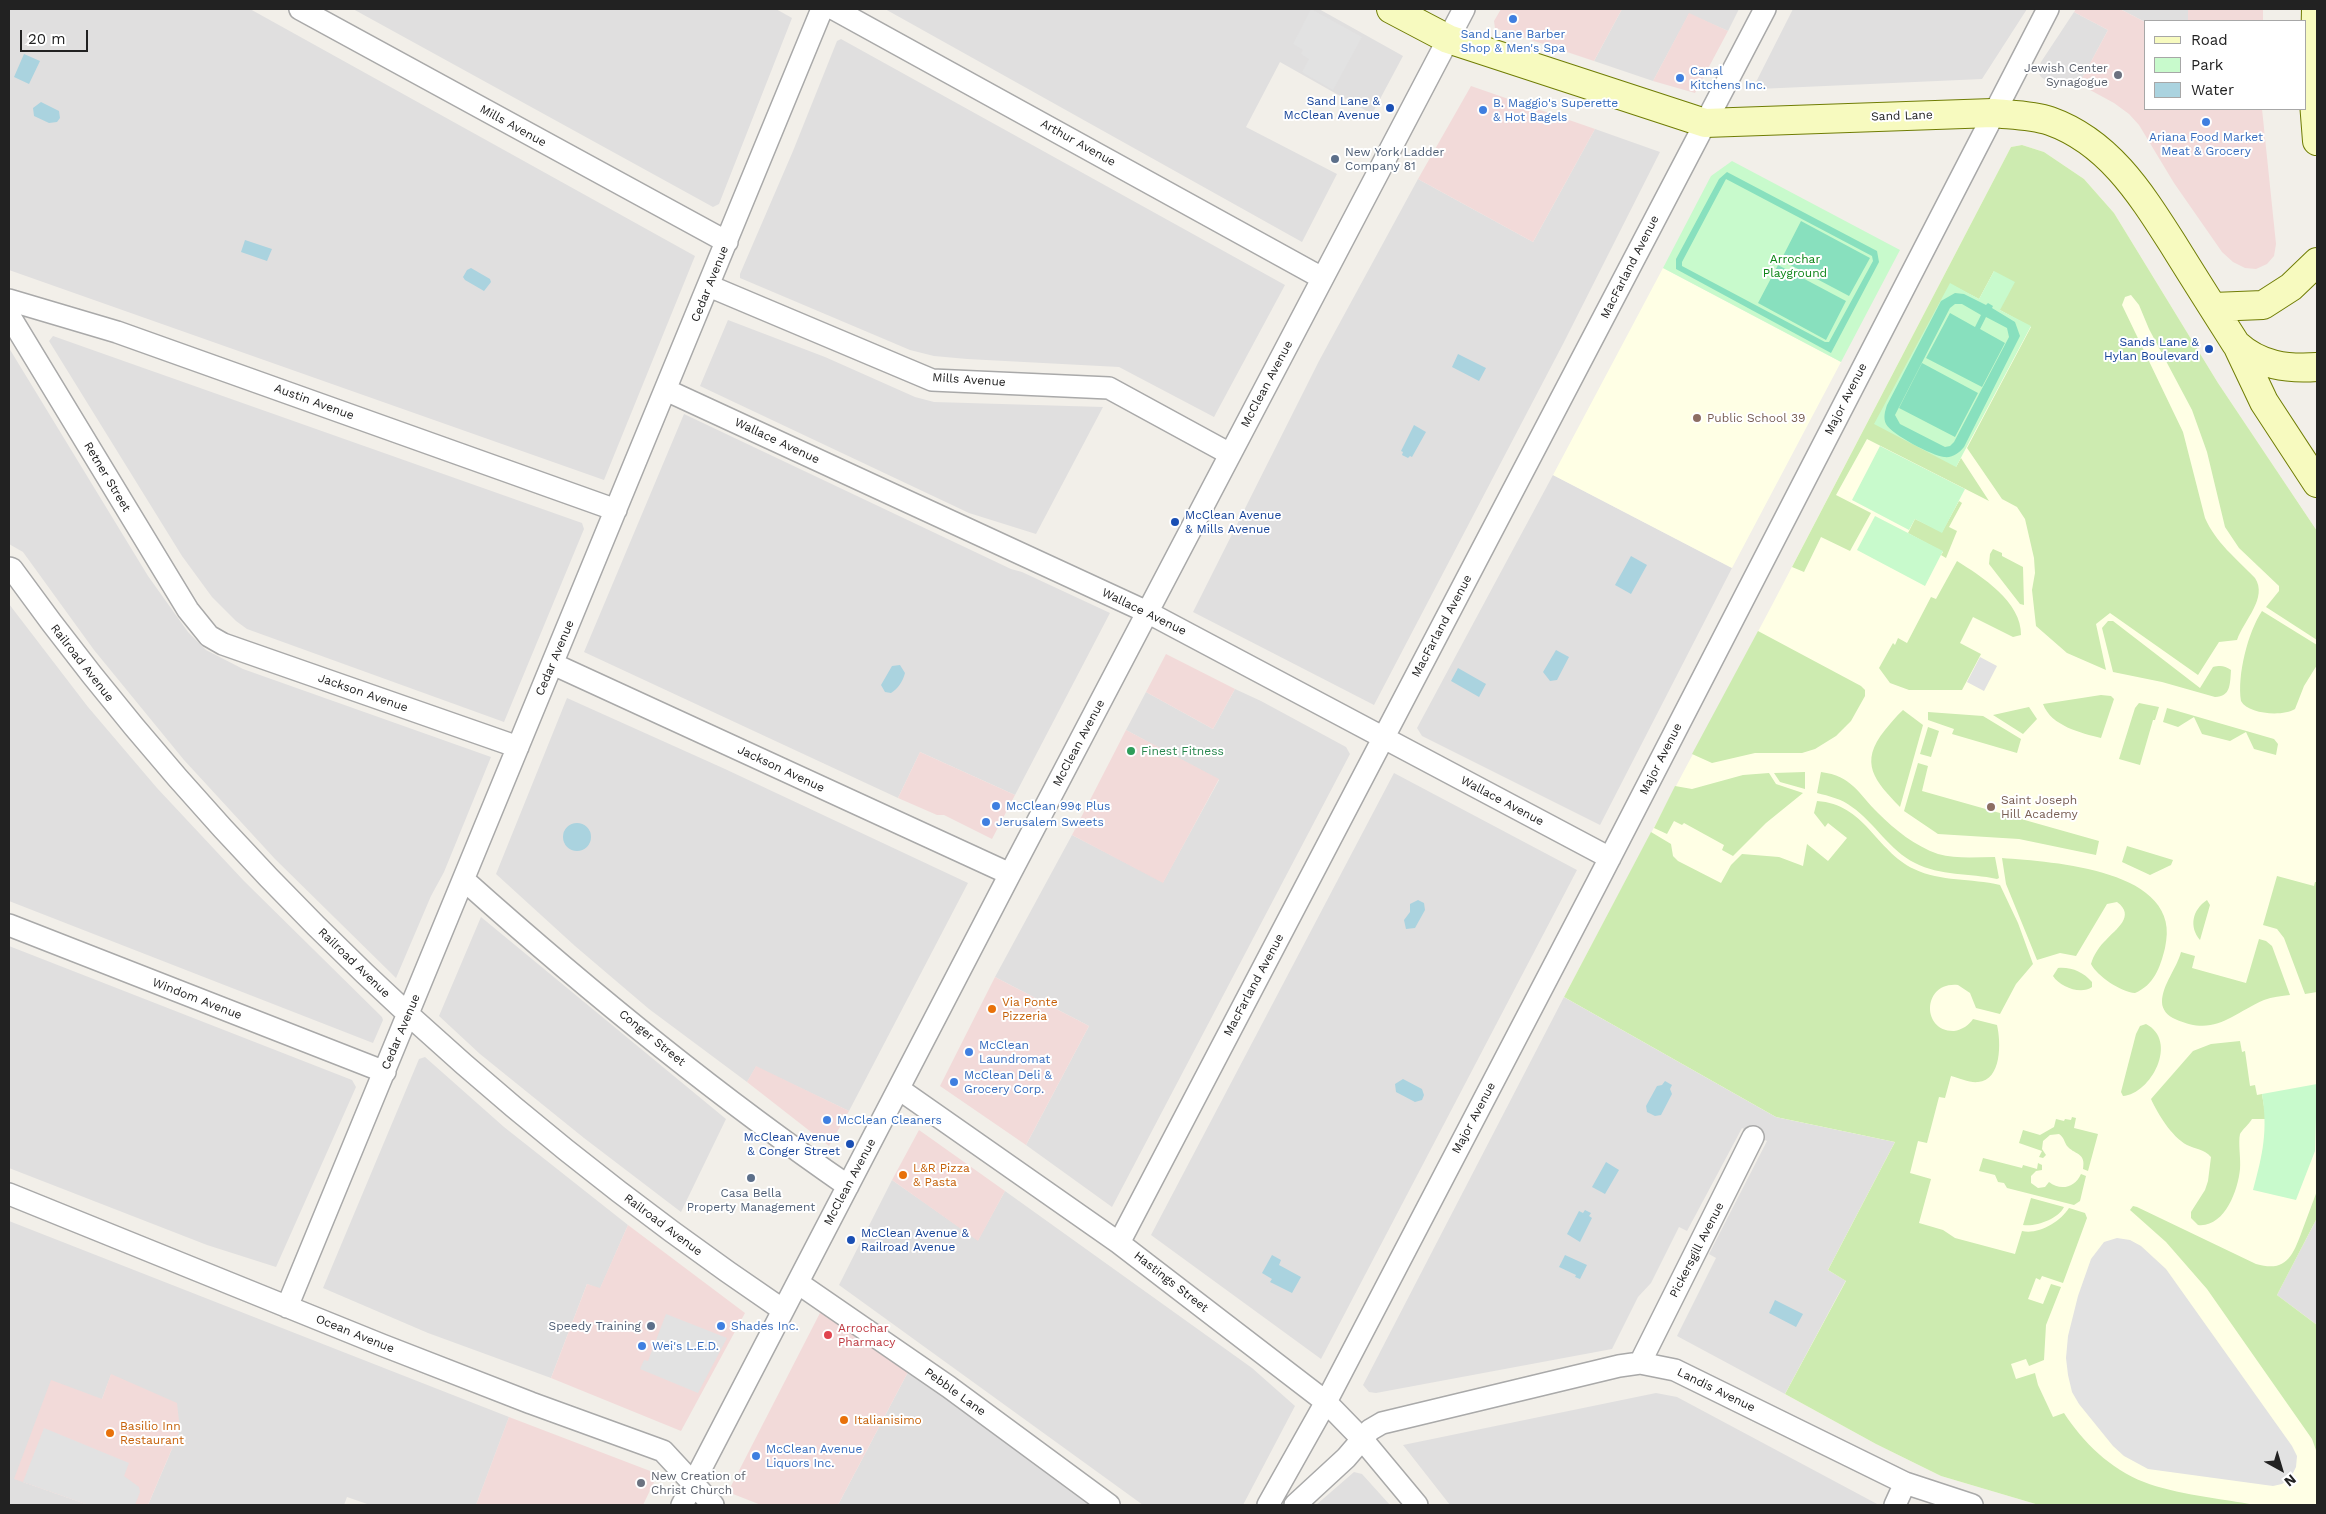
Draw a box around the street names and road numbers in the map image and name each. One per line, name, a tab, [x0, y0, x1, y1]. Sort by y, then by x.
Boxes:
street label: Mills Avenue	[477, 102, 549, 150]
street label: Sand Lane	[1871, 108, 1933, 124]
street label: Arthur Avenue	[1038, 116, 1118, 170]
street label: MacFarland Avenue	[1598, 213, 1662, 321]
street label: Cedar Avenue	[688, 244, 732, 324]
street label: McClean Avenue	[1238, 338, 1296, 430]
street label: Major Avenue	[1822, 361, 1870, 437]
street label: Mills Avenue	[932, 370, 1006, 390]
street label: Austin Avenue	[272, 381, 356, 423]
street label: Wallace Avenue	[732, 415, 822, 467]
street label: Retner Street	[80, 439, 134, 515]
street label: MacFarland Avenue	[1409, 572, 1475, 680]
street label: Wallace Avenue	[1099, 585, 1189, 639]
street label: Cedar Avenue	[533, 618, 577, 698]
street label: Railroad Avenue	[47, 621, 117, 705]
street label: Jackson Avenue	[316, 671, 410, 715]
street label: McClean Avenue	[1050, 697, 1108, 789]
street label: Major Avenue	[1637, 721, 1685, 797]
street label: Jackson Avenue	[735, 743, 827, 795]
street label: Wallace Avenue	[1458, 773, 1546, 829]
street label: Railroad Avenue	[315, 925, 393, 1001]
street label: MacFarland Avenue	[1221, 931, 1287, 1039]
street label: Windom Avenue	[150, 975, 244, 1023]
street label: Cedar Avenue	[379, 992, 423, 1072]
street label: Conger Street	[616, 1007, 688, 1069]
street label: Major Avenue	[1449, 1080, 1499, 1156]
street label: McClean Avenue	[821, 1136, 879, 1228]
street label: Railroad Avenue	[621, 1191, 705, 1259]
street label: Pickersgill Avenue	[1667, 1200, 1727, 1300]
street label: Hastings Street	[1131, 1248, 1211, 1316]
street label: Ocean Avenue	[314, 1312, 396, 1356]
street label: Pebble Lane	[922, 1365, 988, 1419]
street label: Landis Avenue	[1675, 1365, 1757, 1415]

